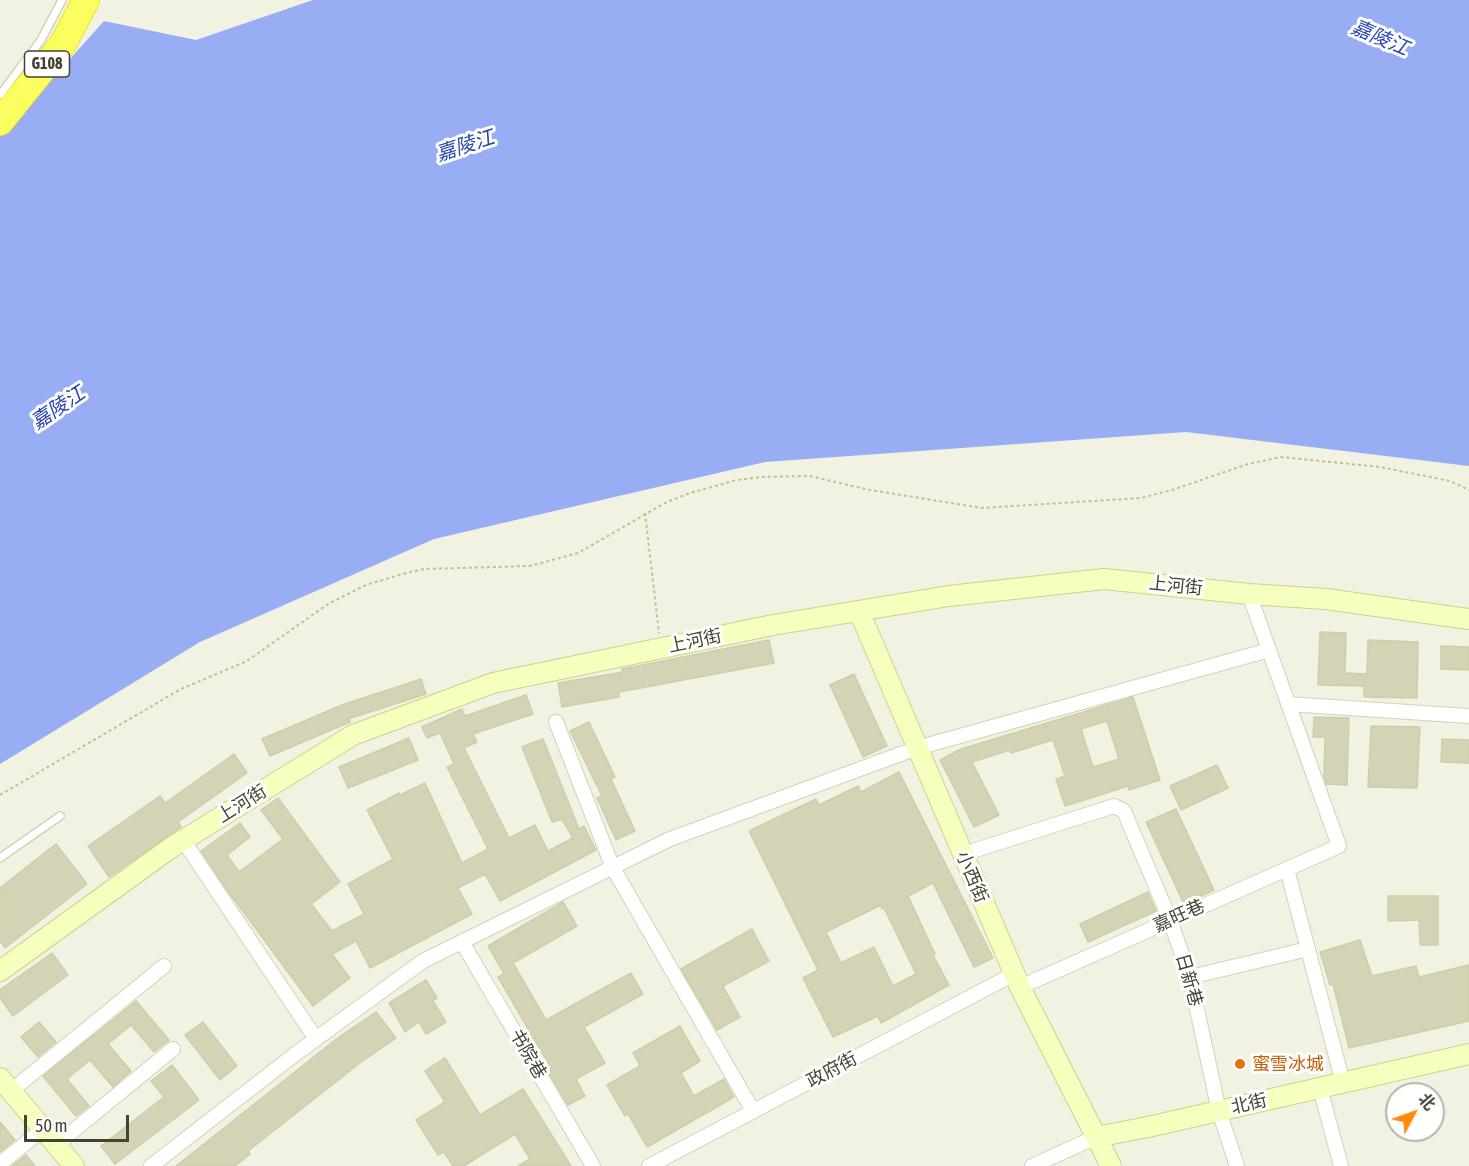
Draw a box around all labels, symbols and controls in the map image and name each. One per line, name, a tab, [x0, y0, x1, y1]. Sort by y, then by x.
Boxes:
water label: 嘉陵江	[1348, 15, 1412, 61]
road number: G108	[24, 51, 70, 77]
water label: 嘉陵江	[433, 125, 497, 167]
water label: 嘉陵江	[26, 381, 90, 435]
street label: 上河街	[1148, 572, 1204, 600]
street label: 上河街	[666, 625, 724, 657]
street label: 上河街	[213, 781, 271, 827]
street label: 小西街	[952, 848, 992, 906]
street label: 嘉旺巷	[1150, 895, 1208, 937]
street label: 日新巷	[1171, 951, 1207, 1009]
street label: 书院巷	[505, 1025, 551, 1083]
street label: 政府街	[803, 1048, 861, 1092]
place label: 蜜雪冰城	[1252, 1053, 1324, 1075]
marker: 蜜雪冰城	[1233, 1057, 1247, 1071]
north arrow	[1385, 1082, 1445, 1142]
street label: 北街	[1229, 1089, 1269, 1119]
text: 北	[1415, 1090, 1439, 1113]
scale bar	[27, 1103, 132, 1141]
text: 50 m	[35, 1115, 67, 1136]

